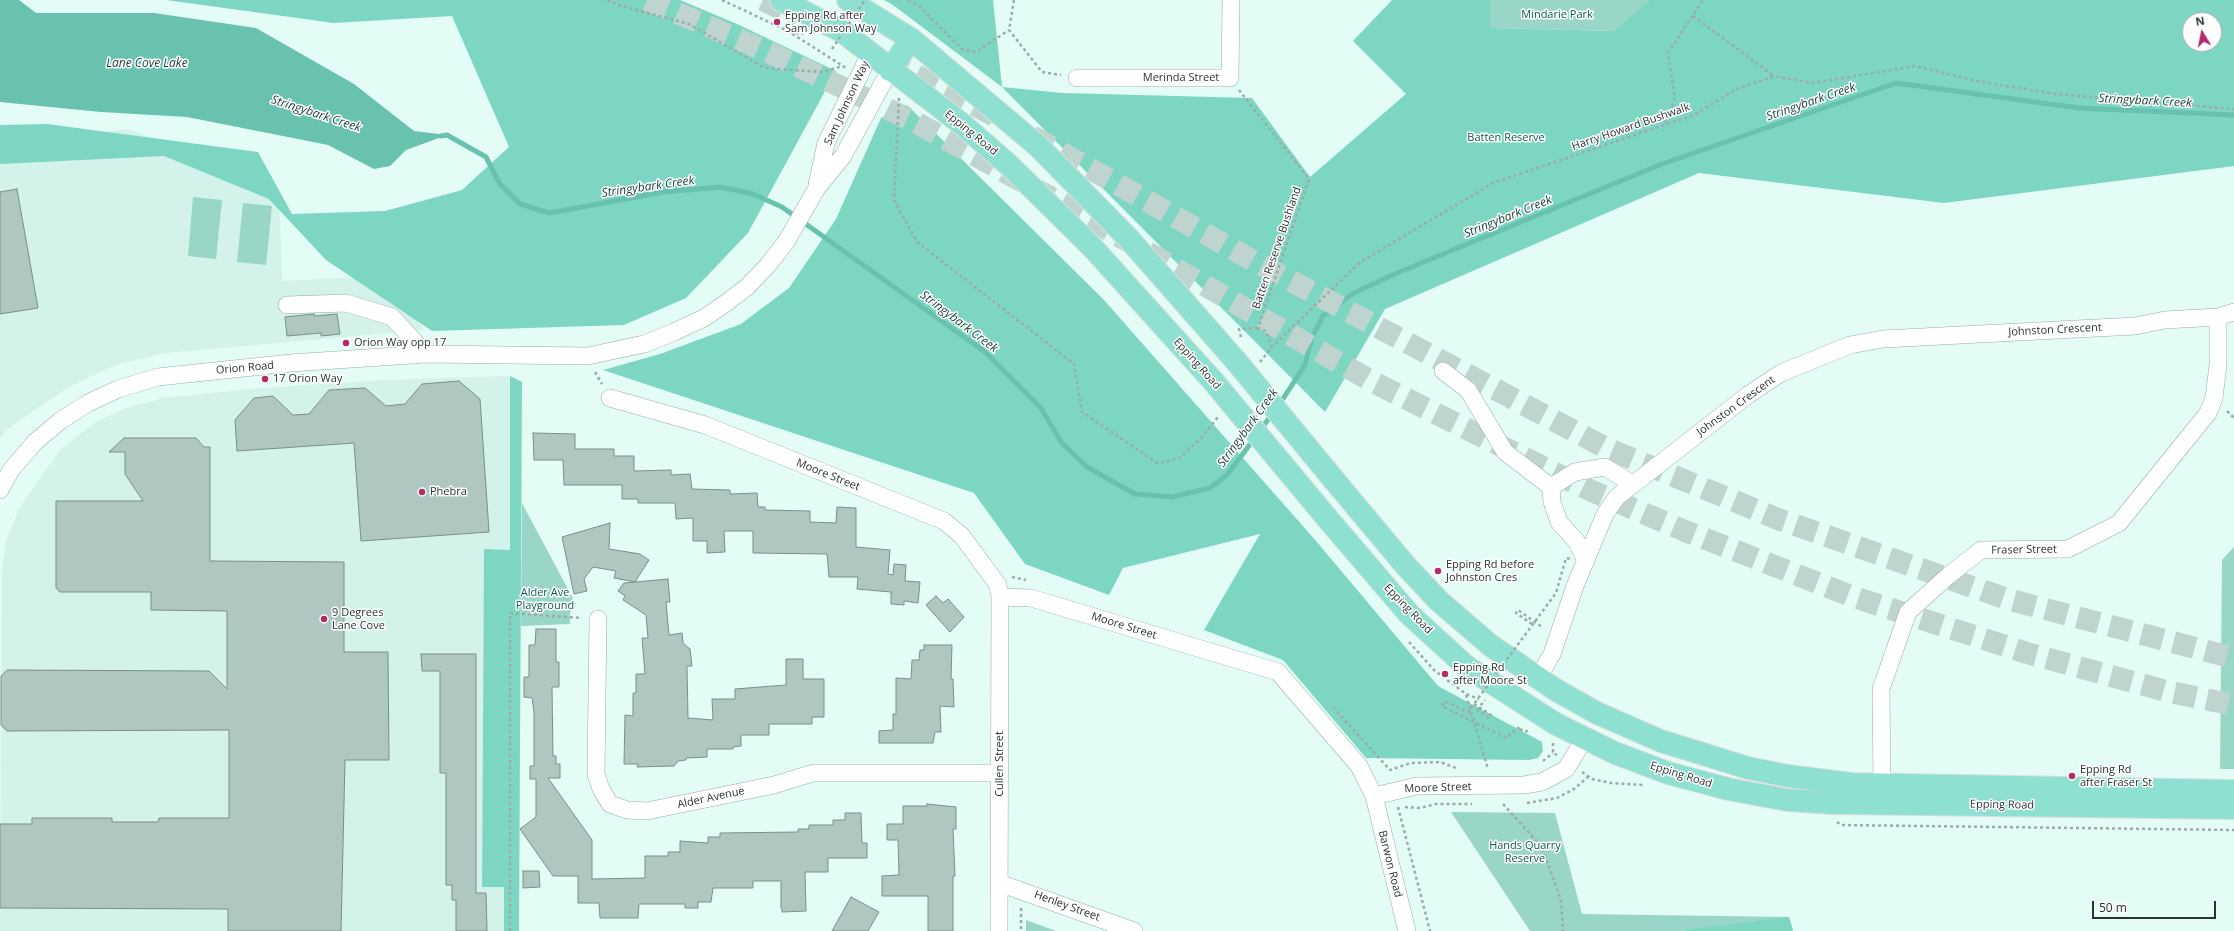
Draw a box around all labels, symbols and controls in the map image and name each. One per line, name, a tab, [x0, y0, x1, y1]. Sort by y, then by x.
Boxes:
park label: Mindarie Park	[1521, 8, 1593, 22]
place label: Epping Rd after Sam Johnson Way	[785, 9, 876, 35]
north arrow	[2182, 12, 2222, 52]
text: N	[2194, 13, 2206, 29]
marker: Epping Rd after Sam Johnson Way	[772, 17, 782, 27]
water label: Lane Cove Lake	[106, 57, 188, 71]
street label: Sam Johnson Way	[822, 59, 872, 147]
street label: Merinda Street	[1143, 71, 1219, 85]
water label: Stringybark Creek	[1764, 80, 1858, 124]
water label: Stringybark Creek	[2098, 91, 2192, 111]
water label: Stringybark Creek	[269, 93, 363, 135]
street label: Harry Howard Bushwalk	[1570, 101, 1692, 153]
street label: Epping Road	[942, 108, 1000, 158]
park label: Batten Reserve	[1467, 131, 1545, 145]
water label: Stringybark Creek	[601, 173, 695, 201]
street label: Batten Reserve Bushland	[1250, 185, 1304, 311]
water label: Stringybark Creek	[1462, 193, 1554, 241]
water label: Stringybark Creek	[917, 288, 1001, 356]
street label: Johnston Crescent	[2008, 321, 2102, 339]
place label: Orion Way opp 17	[354, 336, 446, 350]
street label: Epping Road	[1171, 336, 1223, 392]
marker: Orion Way opp 17	[341, 338, 351, 348]
street label: Orion Road	[215, 359, 275, 377]
place label: 17 Orion Way	[273, 372, 342, 386]
street label: Johnston Crescent	[1694, 373, 1778, 439]
marker: 17 Orion Way	[260, 374, 270, 384]
water label: Stringybark Creek	[1215, 386, 1281, 470]
street label: Moore Street	[794, 456, 862, 494]
place label: Phebra	[430, 485, 467, 499]
marker: Phebra	[417, 487, 427, 497]
street label: Fraser Street	[1991, 543, 2057, 557]
place label: Epping Rd before Johnston Cres	[1446, 558, 1534, 584]
marker: Epping Rd before Johnston Cres	[1433, 566, 1443, 576]
street label: Epping Road	[1381, 581, 1435, 637]
park label: Alder Ave Playground	[516, 586, 574, 612]
place label: 9 Degrees Lane Cove	[332, 606, 385, 632]
street label: Moore Street	[1090, 610, 1158, 642]
marker: 9 Degrees Lane Cove	[319, 614, 329, 624]
place label: Epping Rd after Moore St	[1453, 661, 1527, 687]
marker: Epping Rd after Moore St	[1440, 669, 1450, 679]
street label: Cullen Street	[993, 731, 1007, 797]
street label: Epping Road	[1648, 759, 1714, 791]
place label: Epping Rd after Fraser St	[2080, 763, 2152, 789]
marker: Epping Rd after Fraser St	[2067, 771, 2077, 781]
street label: Moore Street	[1404, 780, 1472, 796]
street label: Alder Avenue	[676, 784, 746, 812]
street label: Epping Road	[1970, 798, 2034, 812]
street label: Barwon Road	[1375, 829, 1405, 899]
park label: Hands Quarry Reserve	[1489, 839, 1561, 865]
street label: Henley Street	[1032, 888, 1102, 924]
scale bar	[2094, 893, 2218, 919]
text: 50 m	[2099, 899, 2127, 916]

